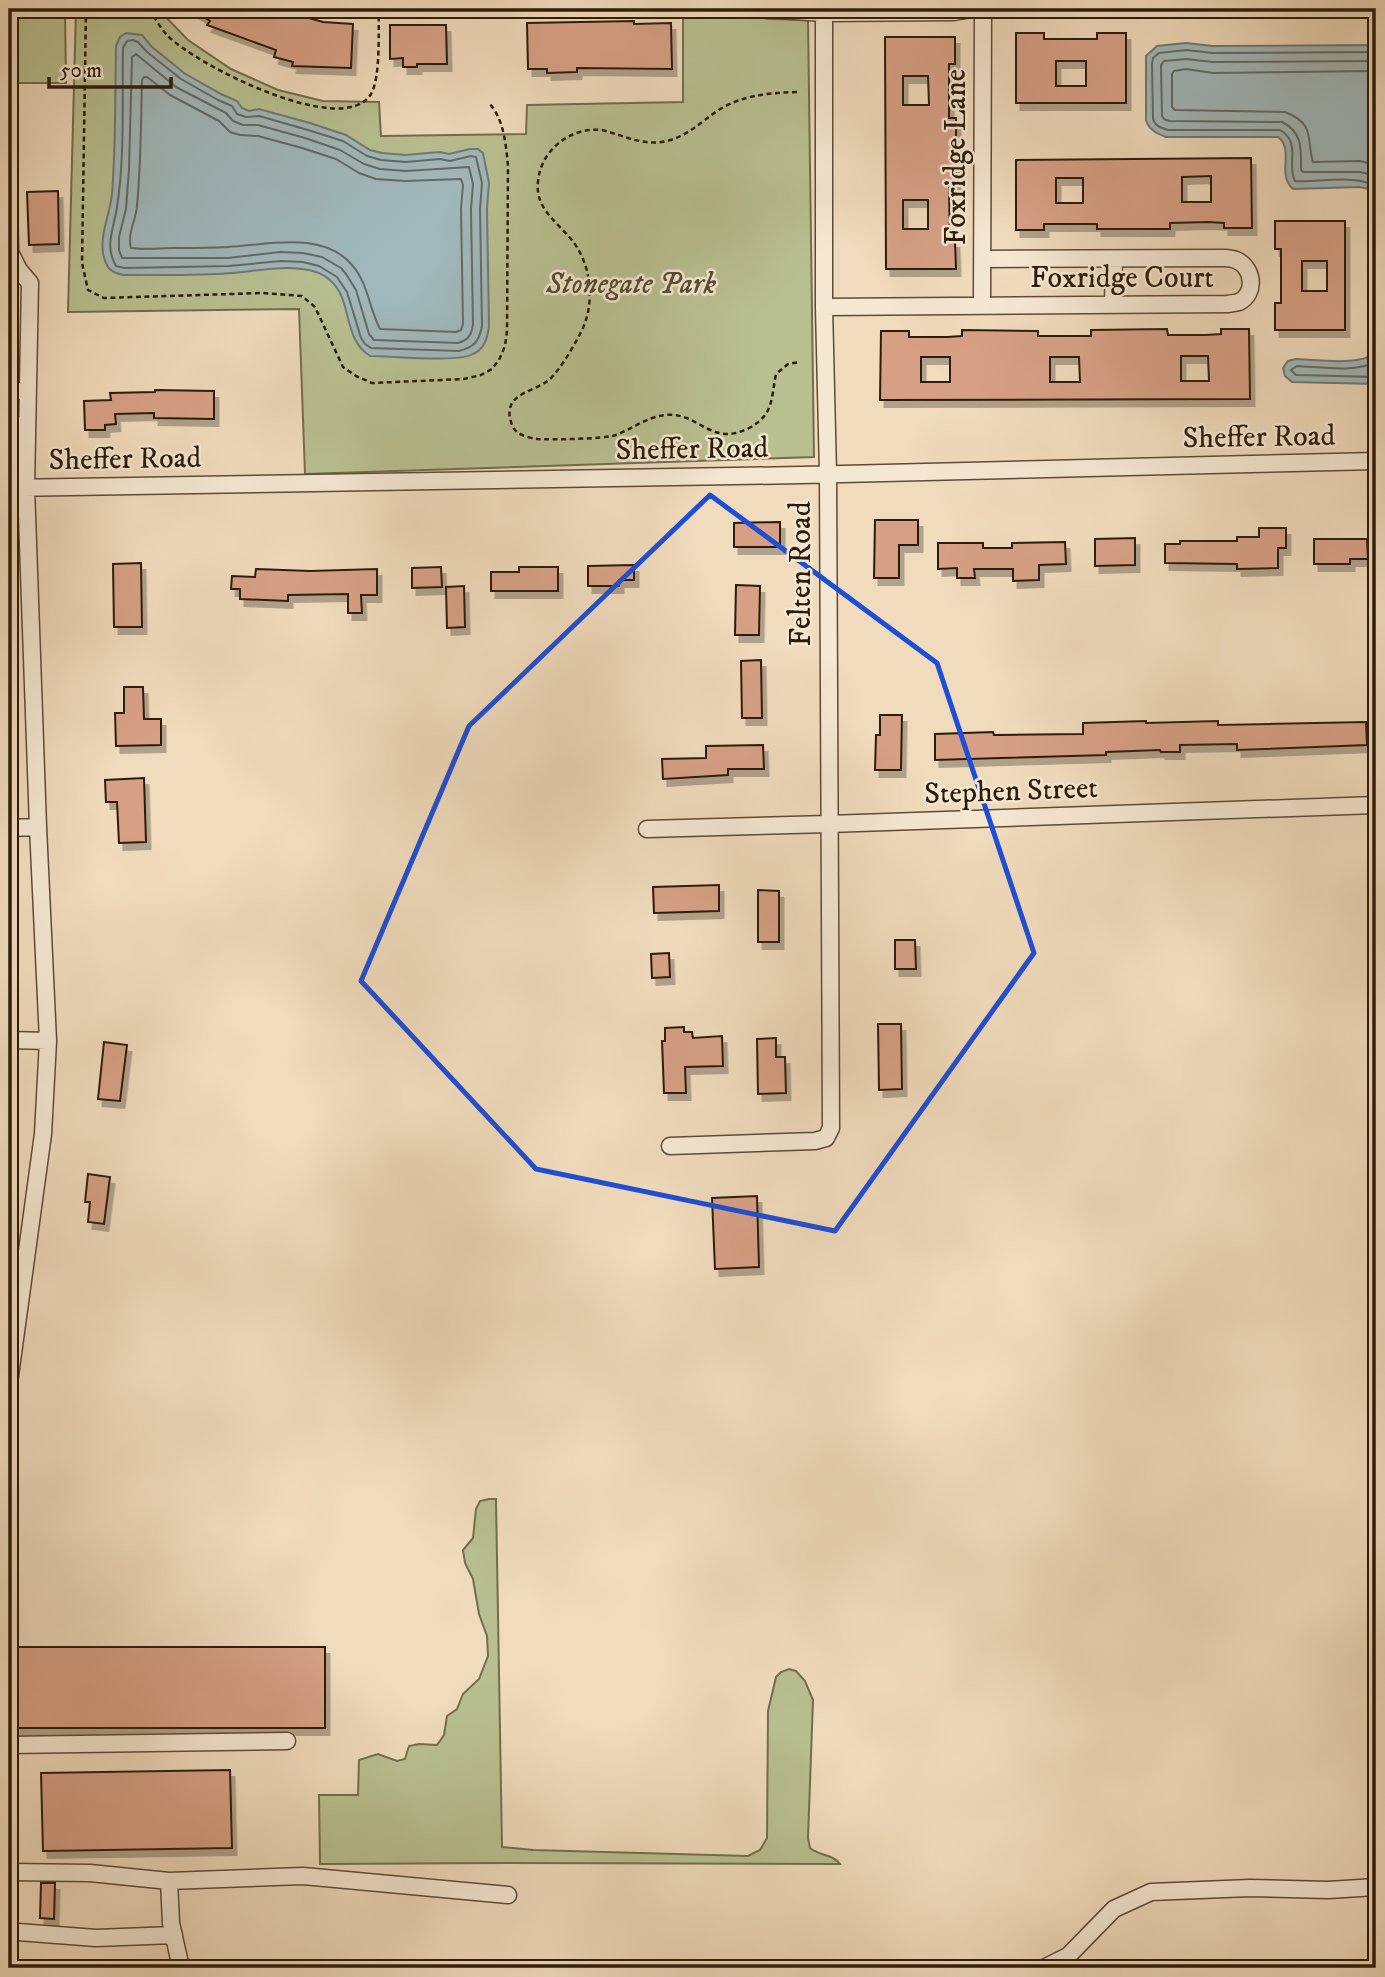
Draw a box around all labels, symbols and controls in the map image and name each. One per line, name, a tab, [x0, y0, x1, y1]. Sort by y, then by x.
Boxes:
scale bar	[49, 46, 172, 90]
text: 50 m	[60, 58, 102, 84]
street label: Foxridge Lane	[938, 69, 975, 245]
street label: Foxridge Court	[1030, 260, 1214, 297]
park label: Stonegate Park	[545, 266, 717, 303]
street label: Sheffer Road	[1182, 418, 1336, 457]
street label: Sheffer Road	[615, 430, 769, 469]
street label: Sheffer Road	[48, 440, 202, 479]
street label: Felten Road	[783, 501, 820, 647]
street label: Stephen Street	[924, 770, 1099, 813]

